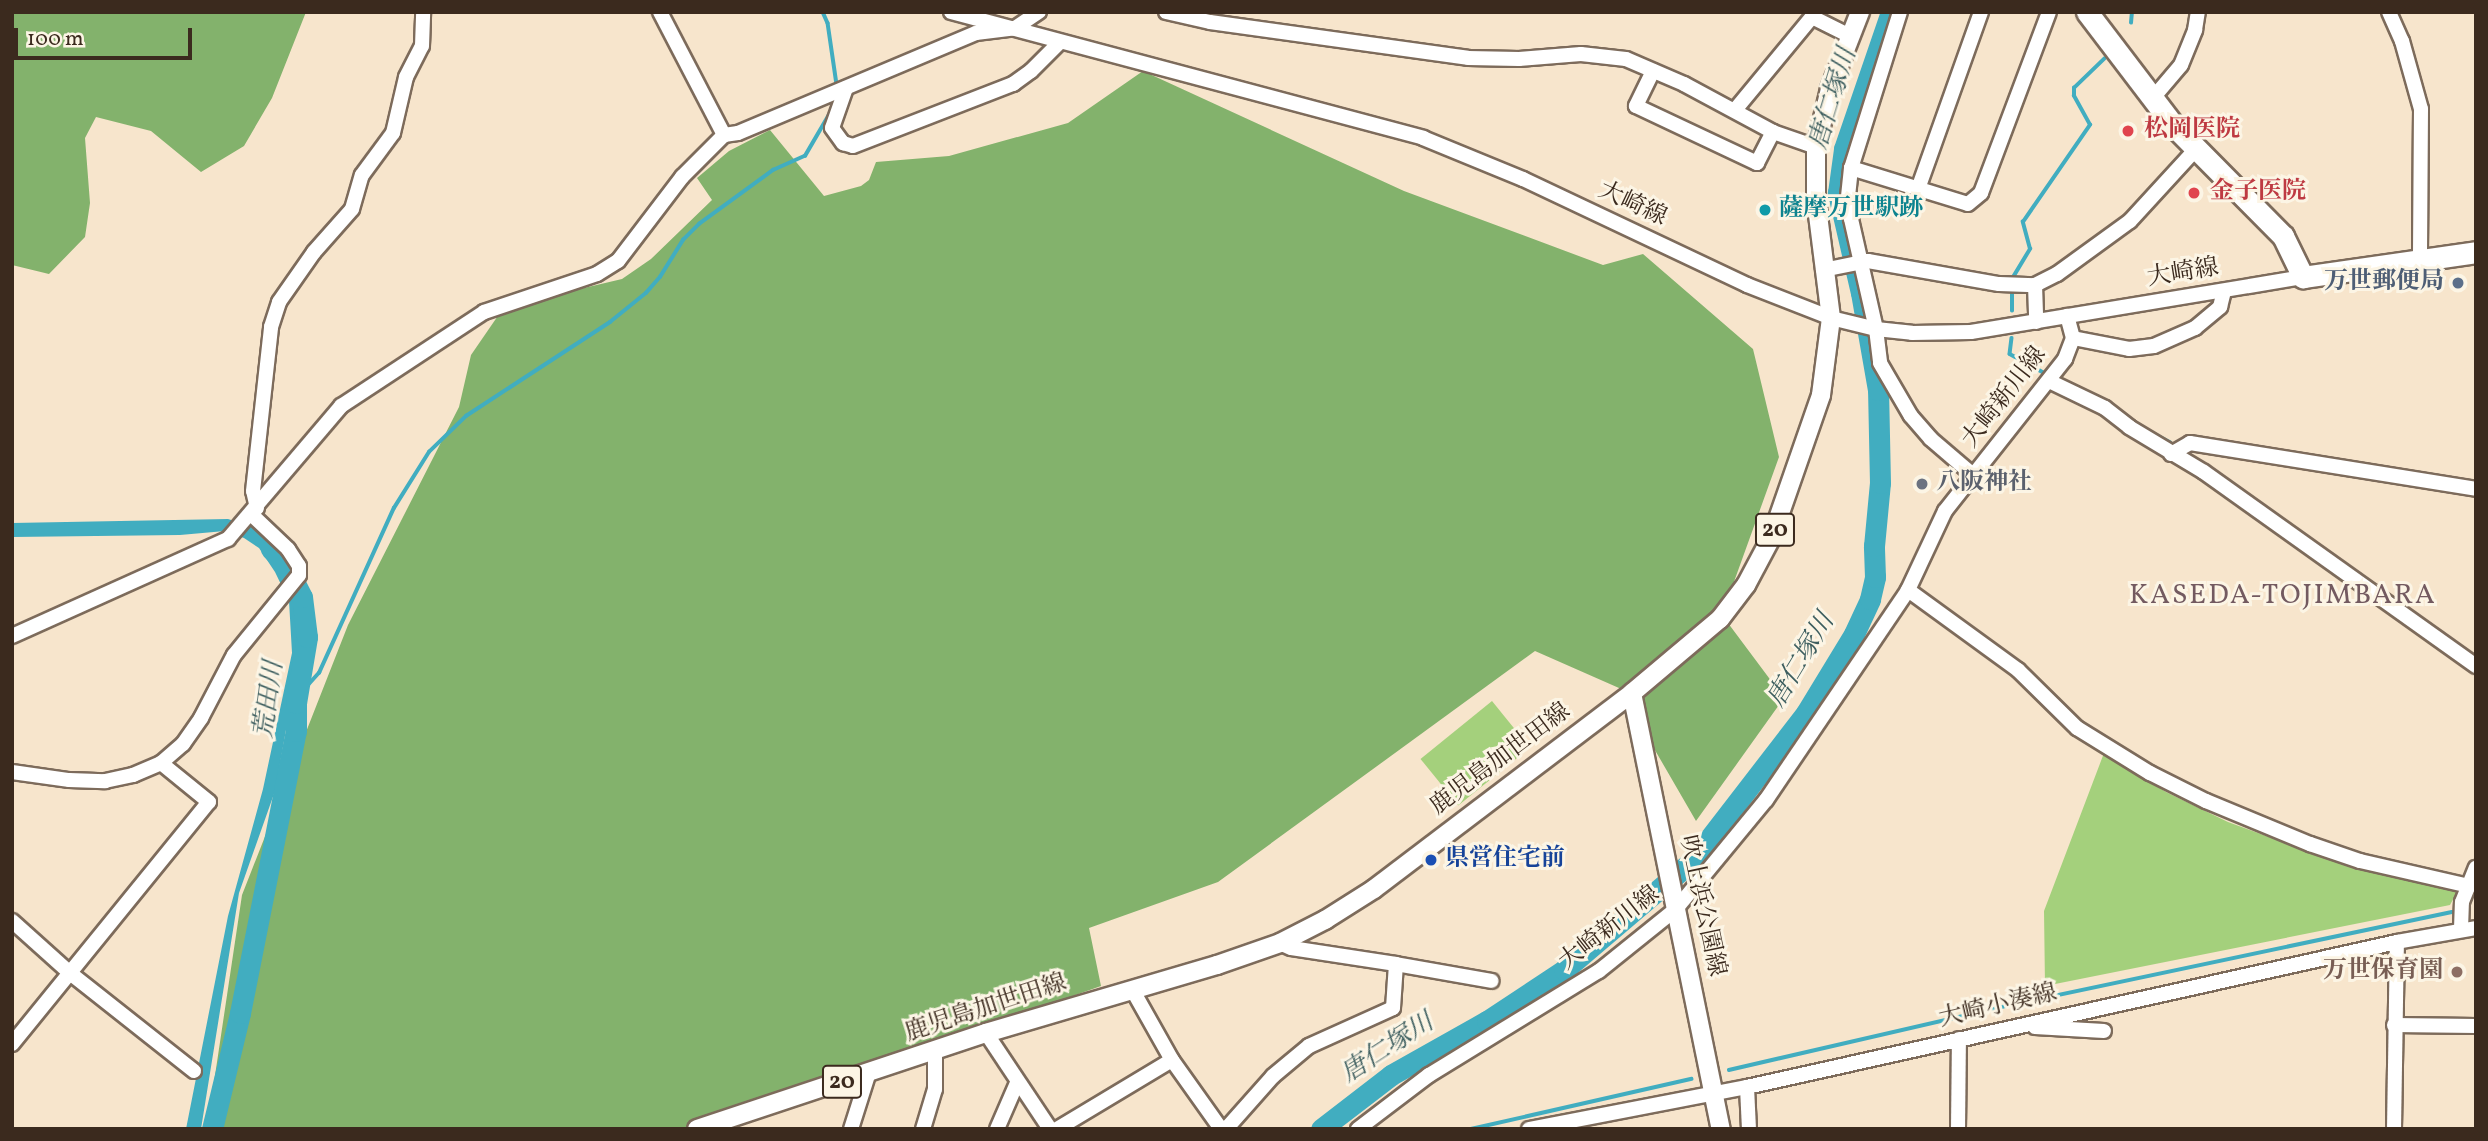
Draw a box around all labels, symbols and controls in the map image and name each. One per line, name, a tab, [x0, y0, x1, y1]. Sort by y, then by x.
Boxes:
scale bar	[18, 14, 196, 58]
text: 100 m	[27, 25, 84, 54]
water label: 唐仁塚川	[1804, 45, 1864, 153]
place label: 松岡医院	[2144, 117, 2240, 145]
marker: 松岡医院	[2118, 121, 2138, 141]
street label: 大崎線	[1593, 177, 1671, 233]
place label: 金子医院	[2210, 179, 2306, 207]
marker: 金子医院	[2184, 183, 2204, 203]
place label: 薩摩万世駅跡	[1779, 196, 1923, 224]
marker: 薩摩万世駅跡	[1757, 202, 1773, 218]
street label: 大崎線	[2145, 254, 2221, 294]
place label: 万世郵便局	[2324, 269, 2444, 297]
marker: 万世郵便局	[2450, 275, 2466, 291]
street label: 大崎新川線	[1957, 342, 2053, 454]
place label: 八阪神社	[1936, 470, 2032, 498]
marker: 八阪神社	[1914, 476, 1930, 492]
road number: 20	[1754, 510, 1796, 550]
district label: KASEDA-TOJIMBARA	[2131, 579, 2435, 613]
water label: 唐仁塚川	[1762, 608, 1842, 714]
water label: 荒田川	[249, 659, 291, 741]
street label: 鹿児島加世田線	[1425, 698, 1577, 822]
street label: 吹上浜公園線	[1672, 833, 1730, 979]
place label: 県営住宅前	[1445, 846, 1565, 874]
marker: 県営住宅前	[1423, 852, 1439, 868]
street label: 大崎新川線	[1554, 881, 1666, 977]
place label: 万世保育園	[2323, 958, 2443, 986]
marker: 万世保育園	[2449, 964, 2465, 980]
street label: 鹿児島加世田線	[902, 969, 1070, 1049]
street label: 大崎小湊線	[1936, 979, 2060, 1035]
water label: 唐仁塚川	[1336, 1008, 1440, 1090]
road number: 20	[821, 1063, 863, 1102]

